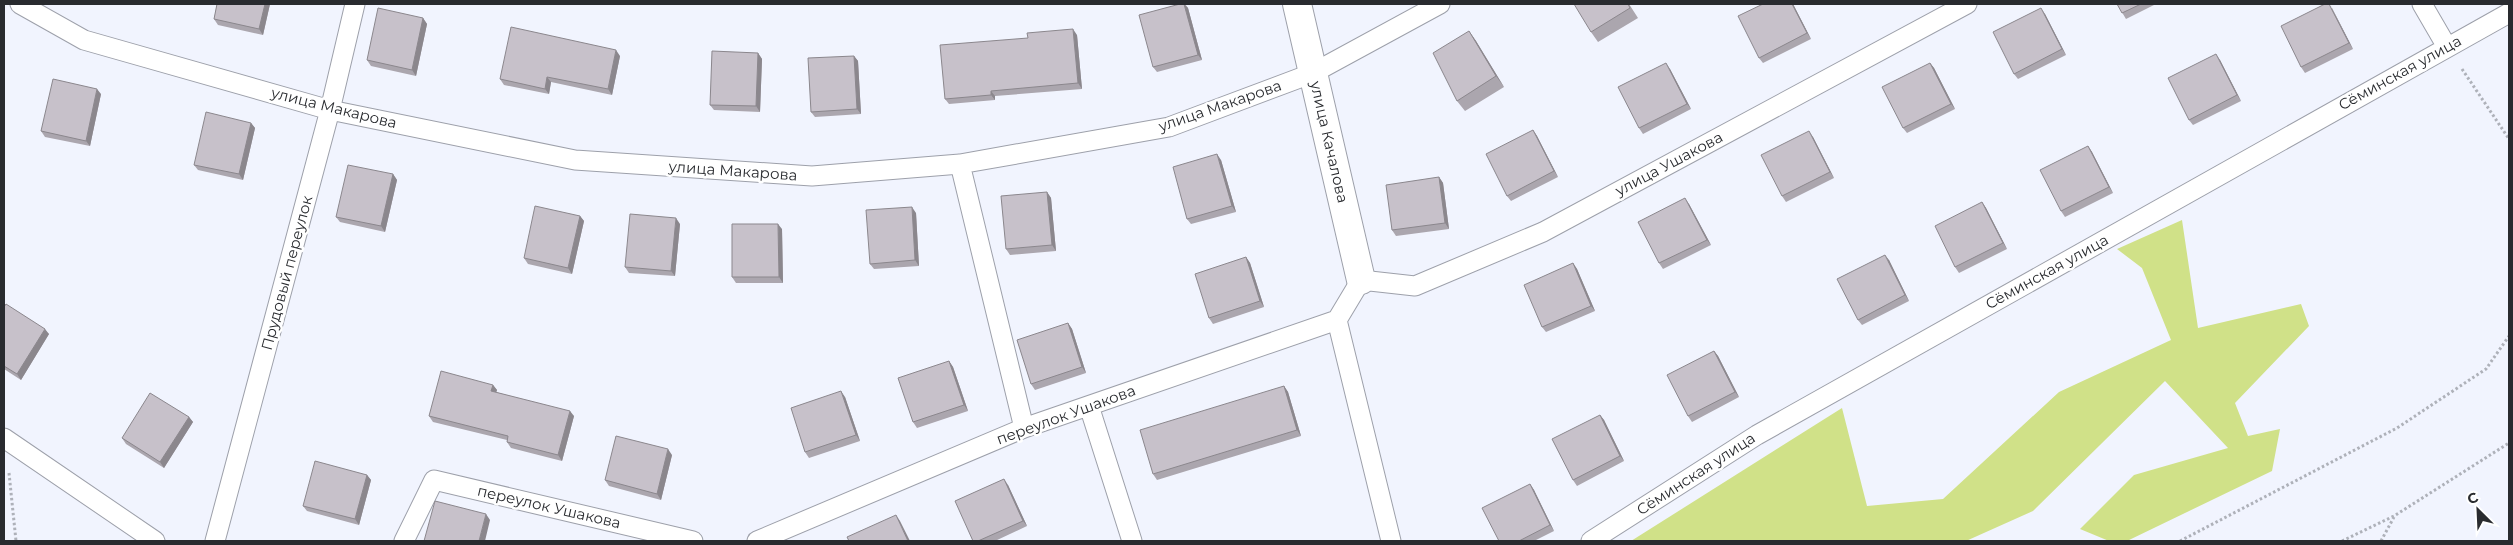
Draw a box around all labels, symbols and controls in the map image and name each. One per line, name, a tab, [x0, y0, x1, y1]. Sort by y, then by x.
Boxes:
street label: Сёминская улица	[2335, 31, 2465, 114]
street label: улица Макарова	[1155, 76, 1284, 136]
street label: улица Качалова	[1306, 78, 1353, 205]
street label: улица Макарова	[268, 82, 399, 132]
street label: улица Ушакова	[1611, 127, 1726, 200]
street label: улица Макарова	[667, 156, 798, 184]
street label: Прудовый переулок	[257, 193, 316, 352]
street label: Сёминская улица	[1982, 230, 2112, 313]
street label: переулок Ушакова	[994, 381, 1138, 449]
street label: Сёминская улица	[1633, 428, 1759, 519]
street label: переулок Ушакова	[476, 481, 623, 532]
north arrow	[2453, 485, 2503, 535]
text: С	[2464, 488, 2481, 508]

